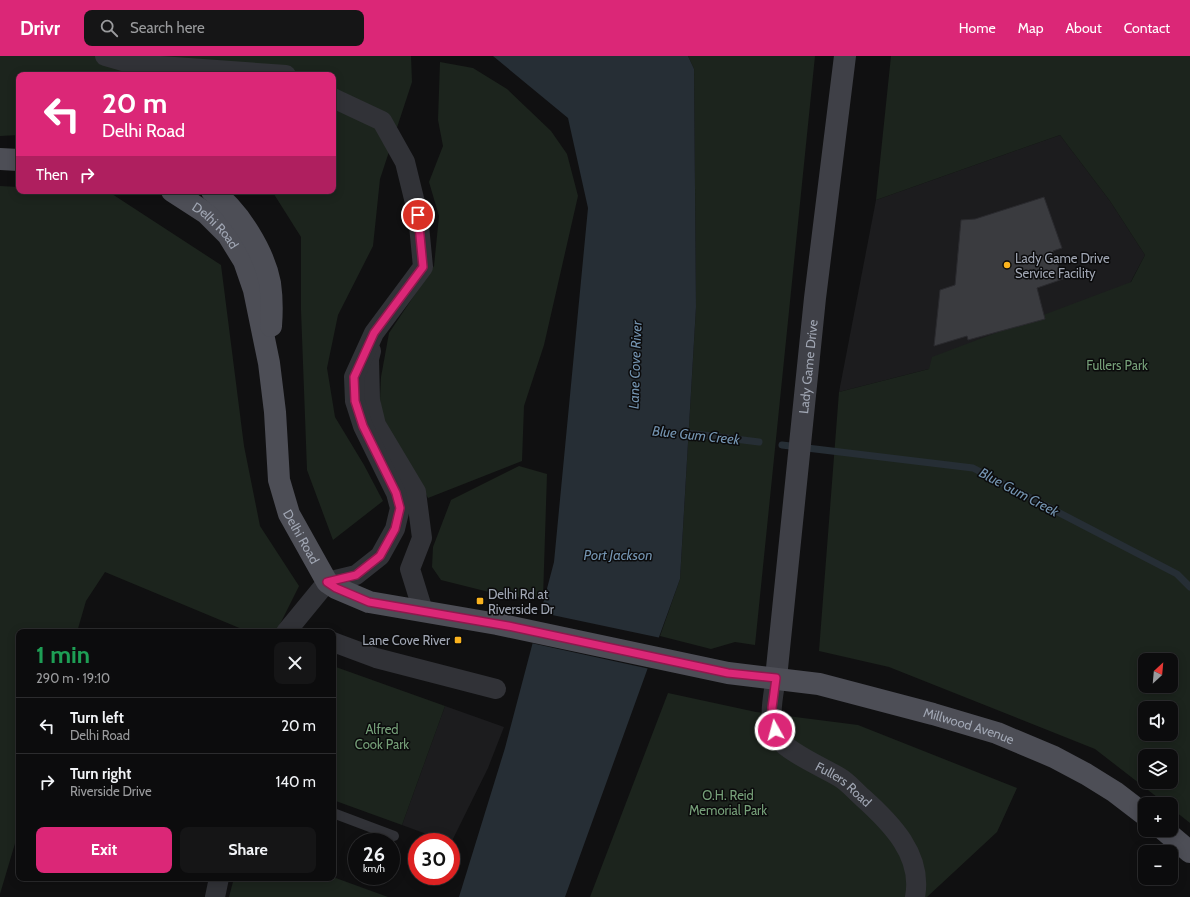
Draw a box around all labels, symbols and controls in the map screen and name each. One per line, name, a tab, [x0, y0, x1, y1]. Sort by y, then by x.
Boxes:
search box	[84, 10, 364, 46]
text: Drivr	[20, 17, 60, 40]
icon: search	[98, 17, 120, 39]
text: Search here	[130, 19, 205, 37]
text: Home	[959, 19, 996, 37]
text: Map	[1018, 19, 1043, 37]
text: About	[1065, 19, 1102, 37]
text: Contact	[1124, 19, 1170, 37]
text: 20 m	[102, 86, 167, 120]
icon: left	[36, 88, 88, 140]
text: Delhi Road	[102, 120, 185, 142]
icon: right	[76, 164, 98, 186]
text: Then	[36, 166, 68, 184]
street label: Delhi Road	[189, 198, 242, 251]
pin	[401, 198, 435, 232]
icon: arrive	[407, 204, 429, 226]
place label: Lady Game Drive Service Facility	[1015, 250, 1110, 281]
marker: Lady Game Drive Service Facility	[1002, 260, 1012, 270]
street label: Lady Game Drive	[795, 318, 821, 415]
water label: Lane Cove River	[624, 320, 646, 409]
park label: Fullers Park	[1086, 357, 1148, 373]
water label: Blue Gum Creek	[651, 421, 742, 449]
water label: Blue Gum Creek	[976, 463, 1063, 521]
street label: Delhi Road	[280, 506, 323, 567]
water label: Port Jackson	[584, 546, 652, 564]
place label: Delhi Rd at Riverside Dr	[488, 586, 555, 617]
marker: Delhi Rd at Riverside Dr	[475, 596, 485, 606]
place label: Lane Cove River	[362, 632, 451, 648]
marker: Lane Cove River	[453, 635, 463, 645]
text: 1 min	[36, 640, 90, 669]
button: close	[274, 642, 316, 684]
north arrow	[1138, 653, 1178, 693]
map controls	[1138, 653, 1178, 885]
text: 290 m · 19:10	[36, 670, 110, 686]
button: sound	[1138, 701, 1178, 741]
street label: Millwood Avenue	[922, 704, 1017, 748]
text: Turn left	[70, 709, 124, 727]
position arrow	[754, 709, 796, 751]
icon: left	[36, 715, 58, 737]
text: 20 m	[281, 717, 316, 735]
park label: Alfred Cook Park	[355, 721, 409, 752]
text: Delhi Road	[70, 727, 130, 743]
button: layers	[1138, 749, 1178, 789]
street label: Fullers Road	[813, 758, 875, 810]
text: Turn right	[70, 765, 131, 783]
icon: right	[36, 771, 58, 793]
text: 140 m	[275, 773, 316, 791]
text: Riverside Drive	[70, 783, 152, 799]
park label: O.H. Reid Memorial Park	[689, 787, 767, 818]
button: +	[1138, 797, 1178, 837]
button: Exit	[36, 827, 172, 873]
button: Share	[180, 827, 316, 873]
speed limit sign: 30	[408, 833, 460, 885]
text: 26	[363, 842, 385, 866]
button: −	[1138, 845, 1178, 885]
text: km/h	[363, 862, 385, 875]

